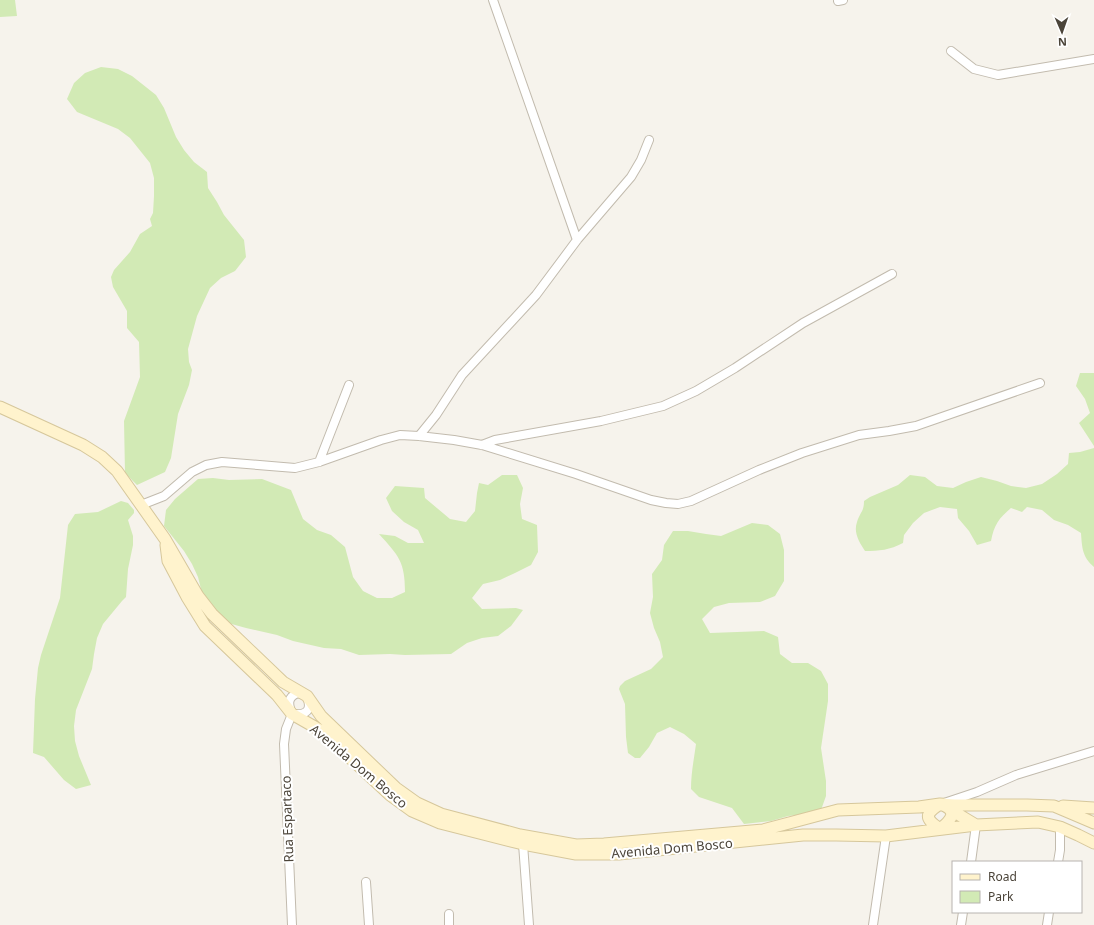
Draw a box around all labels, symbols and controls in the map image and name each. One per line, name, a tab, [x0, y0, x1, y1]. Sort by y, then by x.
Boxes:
north arrow	[1042, 12, 1082, 52]
text: N	[1058, 35, 1067, 50]
street label: Avenida Dom Bosco	[307, 720, 412, 812]
street label: Rua Espartaco	[276, 775, 298, 863]
street label: Avenida Dom Bosco	[611, 834, 734, 862]
legend	[952, 861, 1082, 913]
text: Road	[988, 868, 1017, 885]
text: Park	[988, 888, 1014, 905]

